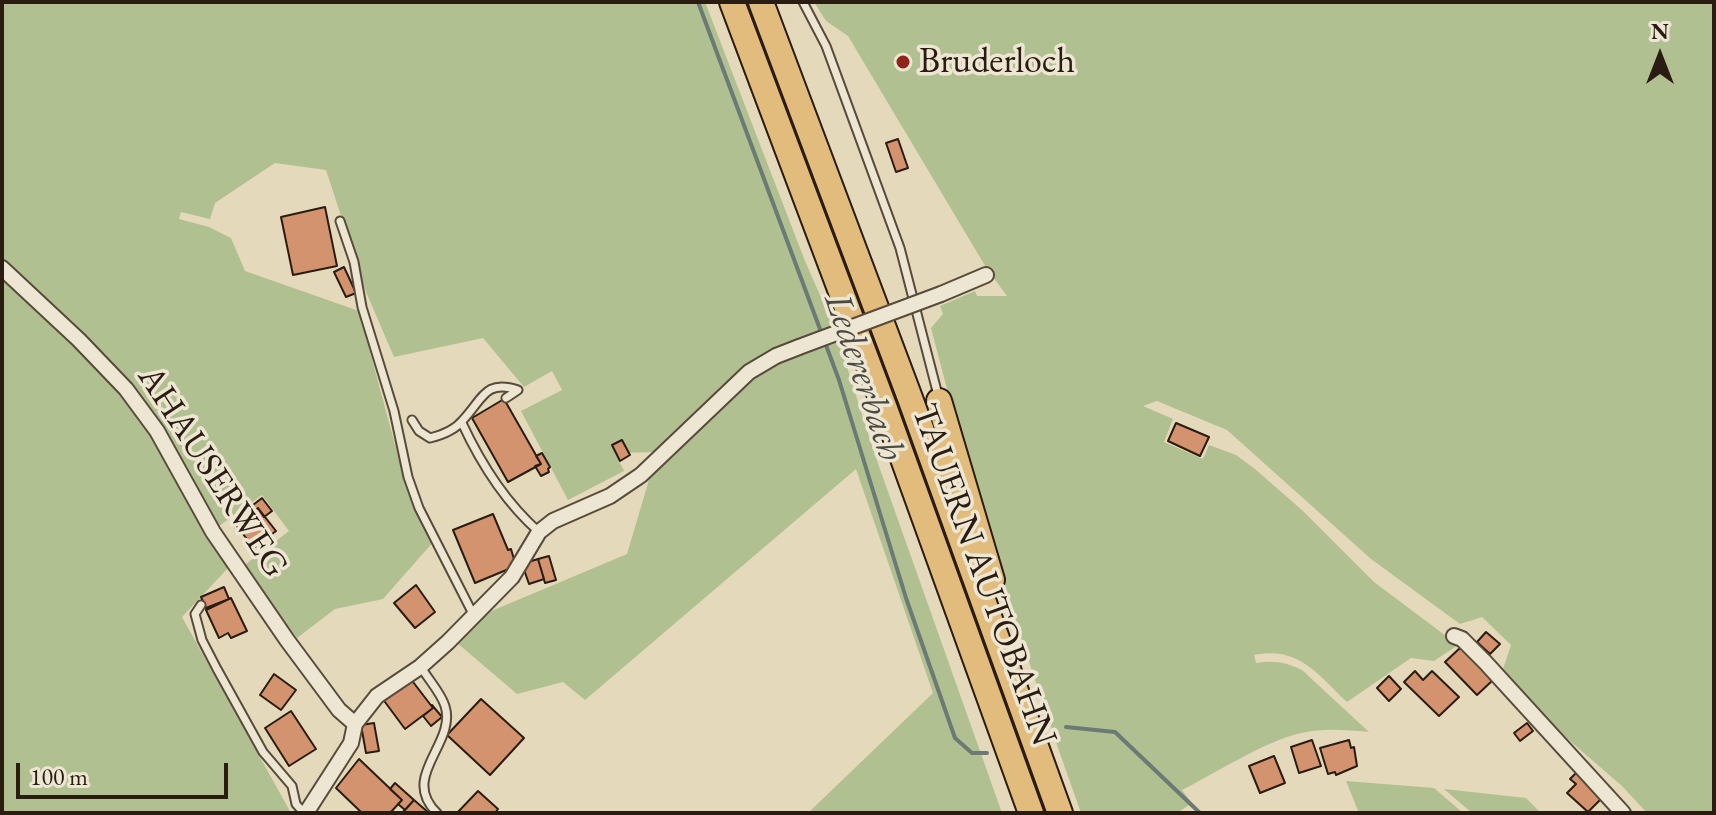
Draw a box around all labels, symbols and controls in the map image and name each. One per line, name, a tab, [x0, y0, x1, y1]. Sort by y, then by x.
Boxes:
north arrow	[1620, 16, 1700, 96]
text: N	[1651, 17, 1669, 46]
place label: Bruderloch	[919, 40, 1075, 84]
marker: Bruderloch	[894, 53, 912, 71]
water label: Ledererbach	[813, 287, 913, 467]
street label: AHAUSERWEG	[128, 358, 296, 586]
street label: TAUERN AUTOBAHN	[901, 398, 1065, 752]
scale bar	[20, 747, 232, 797]
text: 100 m	[30, 761, 88, 792]

